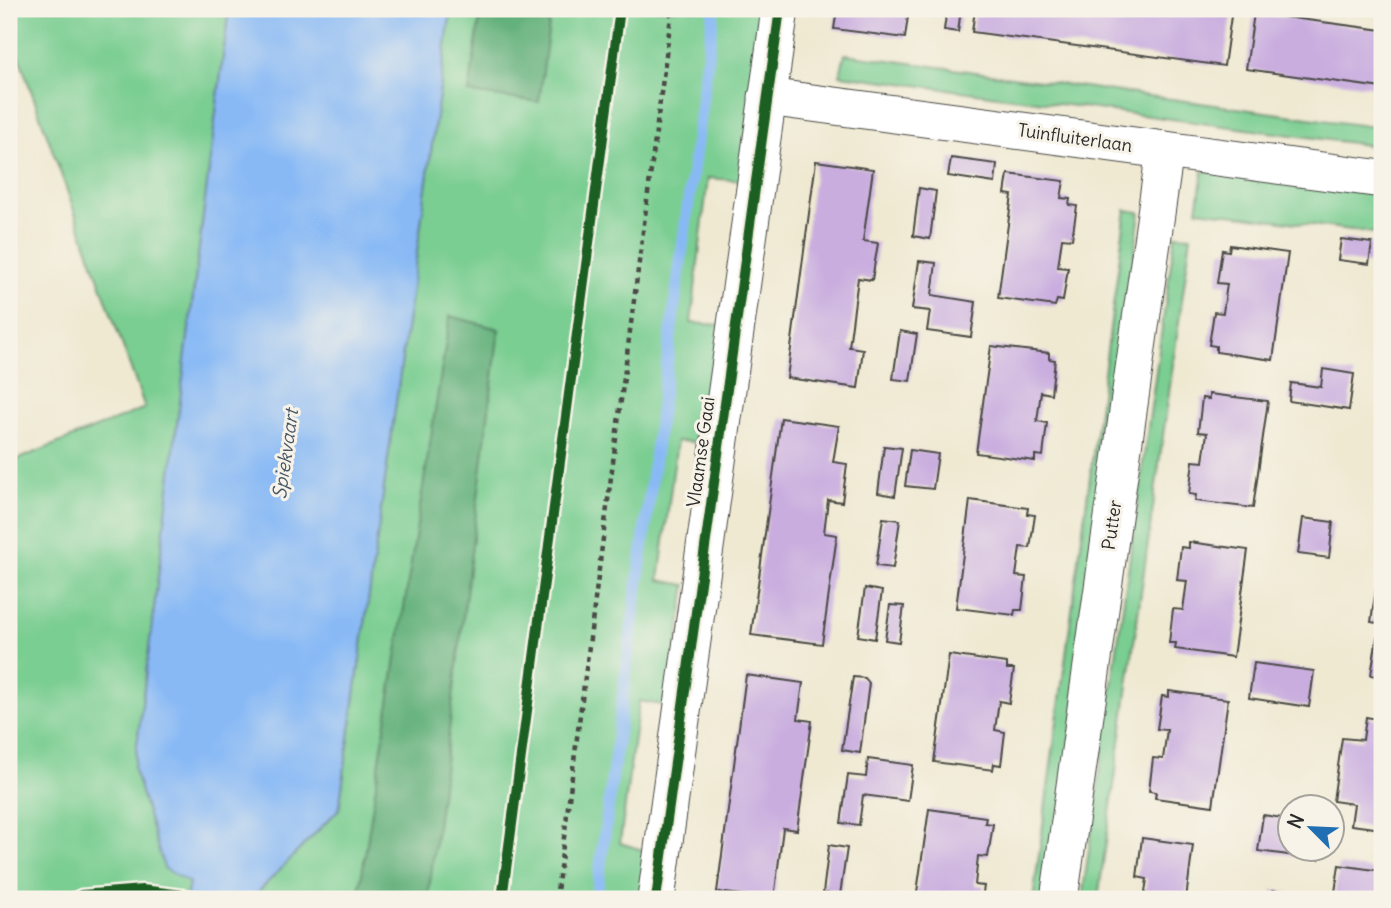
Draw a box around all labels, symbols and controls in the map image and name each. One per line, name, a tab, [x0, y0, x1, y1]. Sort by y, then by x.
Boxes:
street label: Tuinfluiterlaan	[1016, 118, 1134, 157]
street label: Vlaamse Gaai	[681, 395, 720, 509]
water label: Spiekvaart	[267, 405, 304, 500]
street label: Putter	[1097, 498, 1126, 551]
north arrow	[1276, 792, 1346, 862]
text: N	[1282, 810, 1309, 832]

